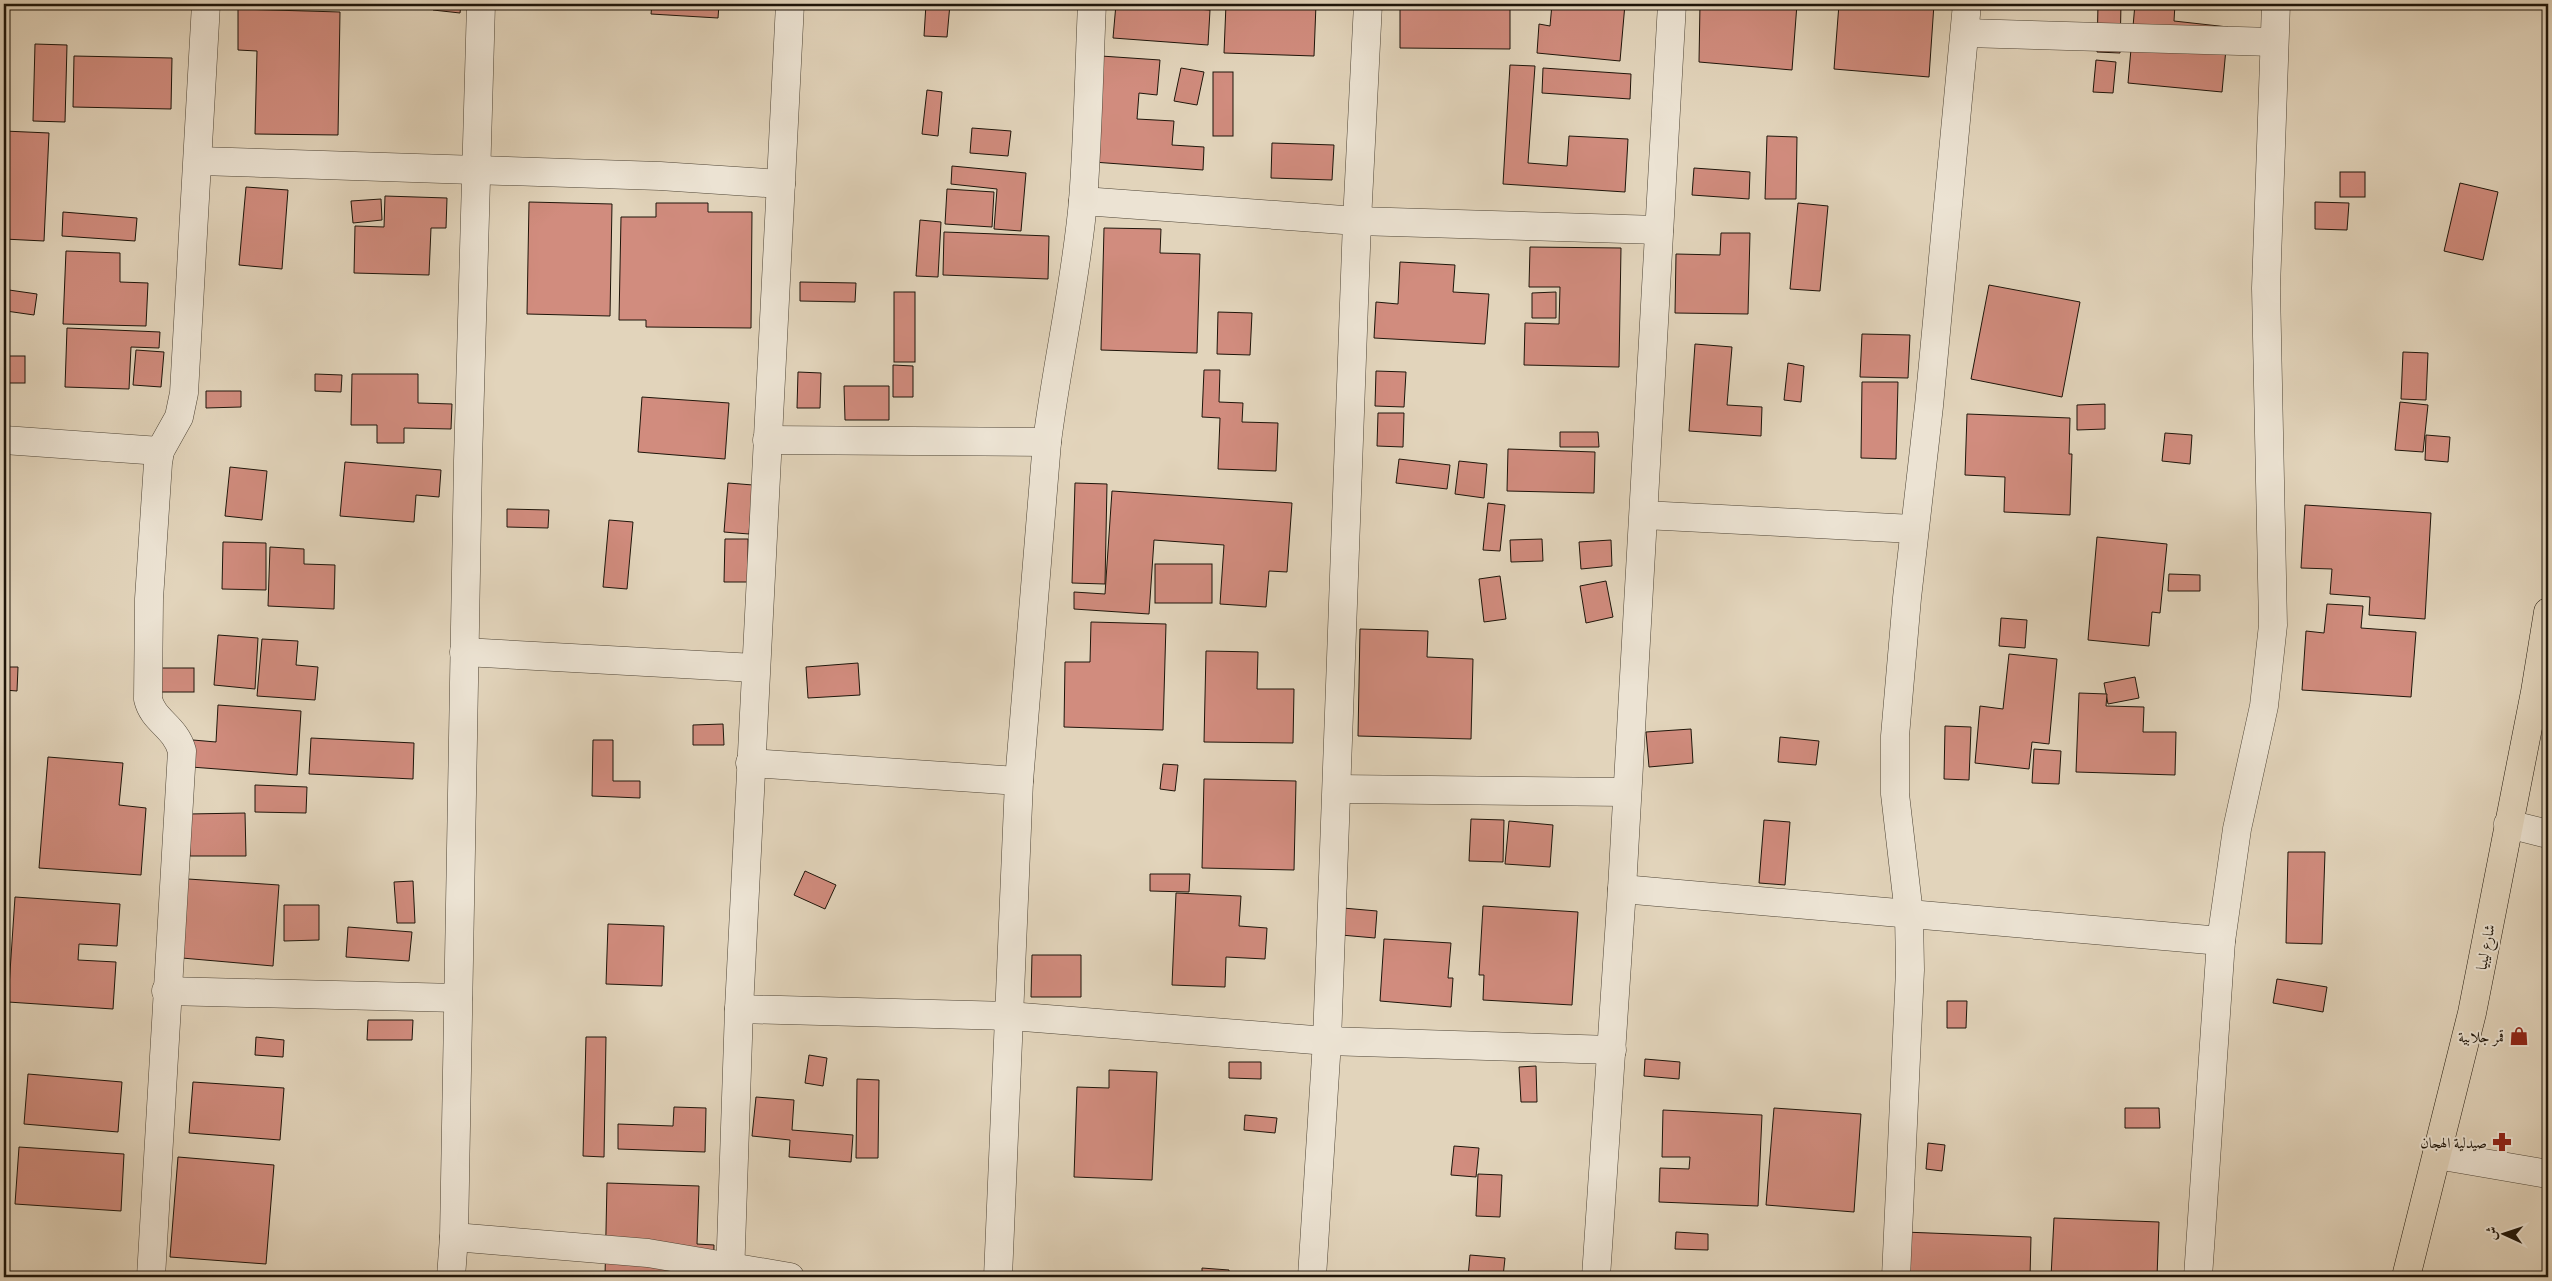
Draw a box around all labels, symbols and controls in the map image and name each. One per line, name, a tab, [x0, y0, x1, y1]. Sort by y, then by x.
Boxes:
street label: شارع ليبيا	[2470, 922, 2503, 972]
shop icon: قمر جلابية	[2508, 1025, 2530, 1047]
place label: قمر جلابية	[2458, 1026, 2504, 1047]
pharmacy icon: صيدلية الهجان	[2491, 1131, 2513, 1153]
place label: صيدلية الهجان	[2420, 1132, 2487, 1153]
north arrow	[2480, 1208, 2530, 1258]
text: ش	[2481, 1226, 2501, 1241]

